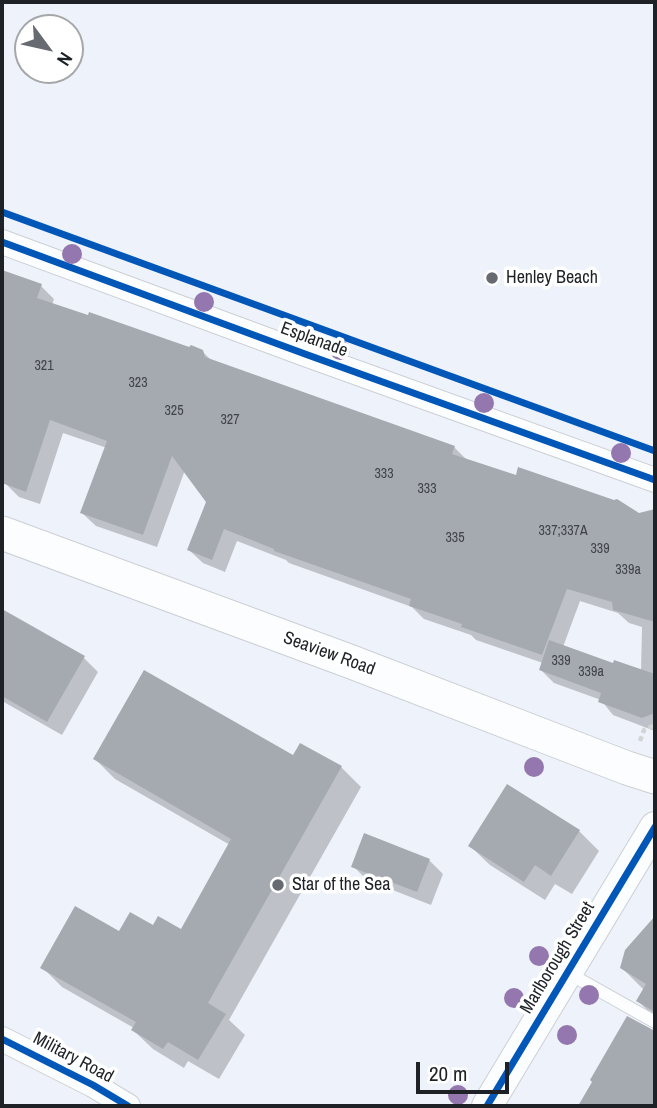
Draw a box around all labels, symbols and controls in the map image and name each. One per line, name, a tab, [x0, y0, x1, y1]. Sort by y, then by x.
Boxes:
north arrow	[14, 14, 84, 84]
text: N	[51, 48, 79, 71]
place label: Henley Beach	[506, 267, 598, 289]
marker: Henley Beach	[484, 270, 500, 286]
street label: Esplanade	[278, 318, 350, 362]
house number: 321	[34, 358, 54, 374]
house number: 323	[128, 375, 148, 391]
house number: 325	[164, 403, 184, 419]
house number: 327	[220, 412, 240, 428]
house number: 333	[374, 466, 394, 482]
house number: 333	[417, 481, 437, 497]
house number: 337;337A	[538, 523, 588, 539]
house number: 335	[445, 530, 465, 546]
house number: 339	[590, 541, 610, 557]
house number: 339a	[615, 562, 641, 578]
street label: Seaview Road	[280, 627, 378, 681]
house number: 339	[551, 653, 571, 669]
house number: 339a	[578, 664, 604, 680]
place label: Star of the Sea	[292, 874, 390, 896]
marker: Star of the Sea	[270, 877, 286, 893]
street label: Marlborough Street	[516, 898, 600, 1018]
street label: Military Road	[29, 1028, 117, 1088]
scale bar	[419, 1048, 512, 1092]
text: 20 m	[429, 1059, 467, 1088]

